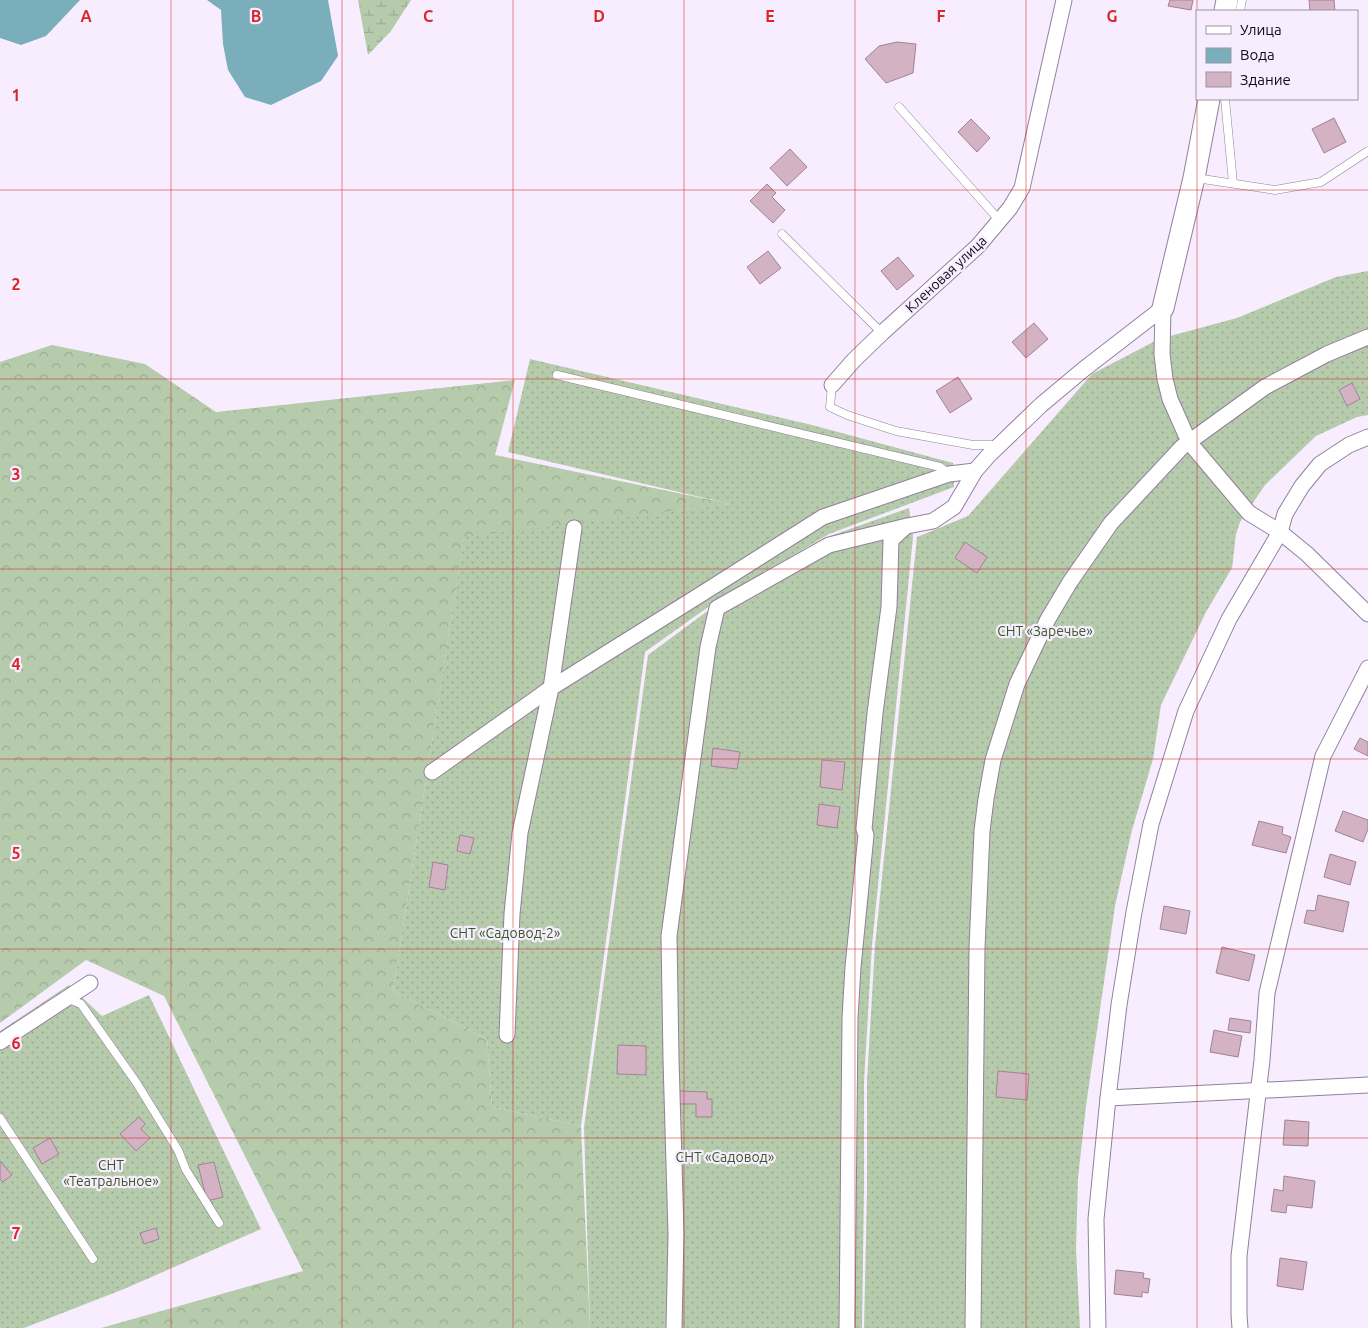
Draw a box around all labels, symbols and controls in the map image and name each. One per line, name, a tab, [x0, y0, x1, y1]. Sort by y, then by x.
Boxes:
text: A	[80, 7, 92, 25]
text: B	[251, 7, 261, 25]
text: C	[423, 7, 433, 25]
text: D	[593, 7, 605, 25]
text: E	[765, 7, 775, 25]
text: F	[937, 7, 946, 25]
text: G	[1106, 7, 1118, 25]
legend	[1196, 10, 1358, 100]
text: Улица	[1240, 21, 1282, 38]
text: Вода	[1240, 46, 1275, 63]
text: Здание	[1240, 71, 1291, 88]
text: 1	[11, 86, 21, 104]
street label: Кленовая улица	[902, 232, 990, 316]
text: 2	[11, 275, 21, 293]
text: 3	[11, 465, 21, 483]
park label: СНТ «Заречье»	[997, 623, 1093, 639]
text: 4	[11, 655, 21, 673]
text: 5	[11, 844, 21, 862]
park label: СНТ «Садовод-2»	[450, 925, 561, 941]
text: 6	[11, 1034, 21, 1052]
park label: СНТ «Садовод»	[676, 1149, 775, 1165]
park label: СНТ «Театральное»	[63, 1157, 159, 1189]
text: 7	[11, 1224, 21, 1242]

